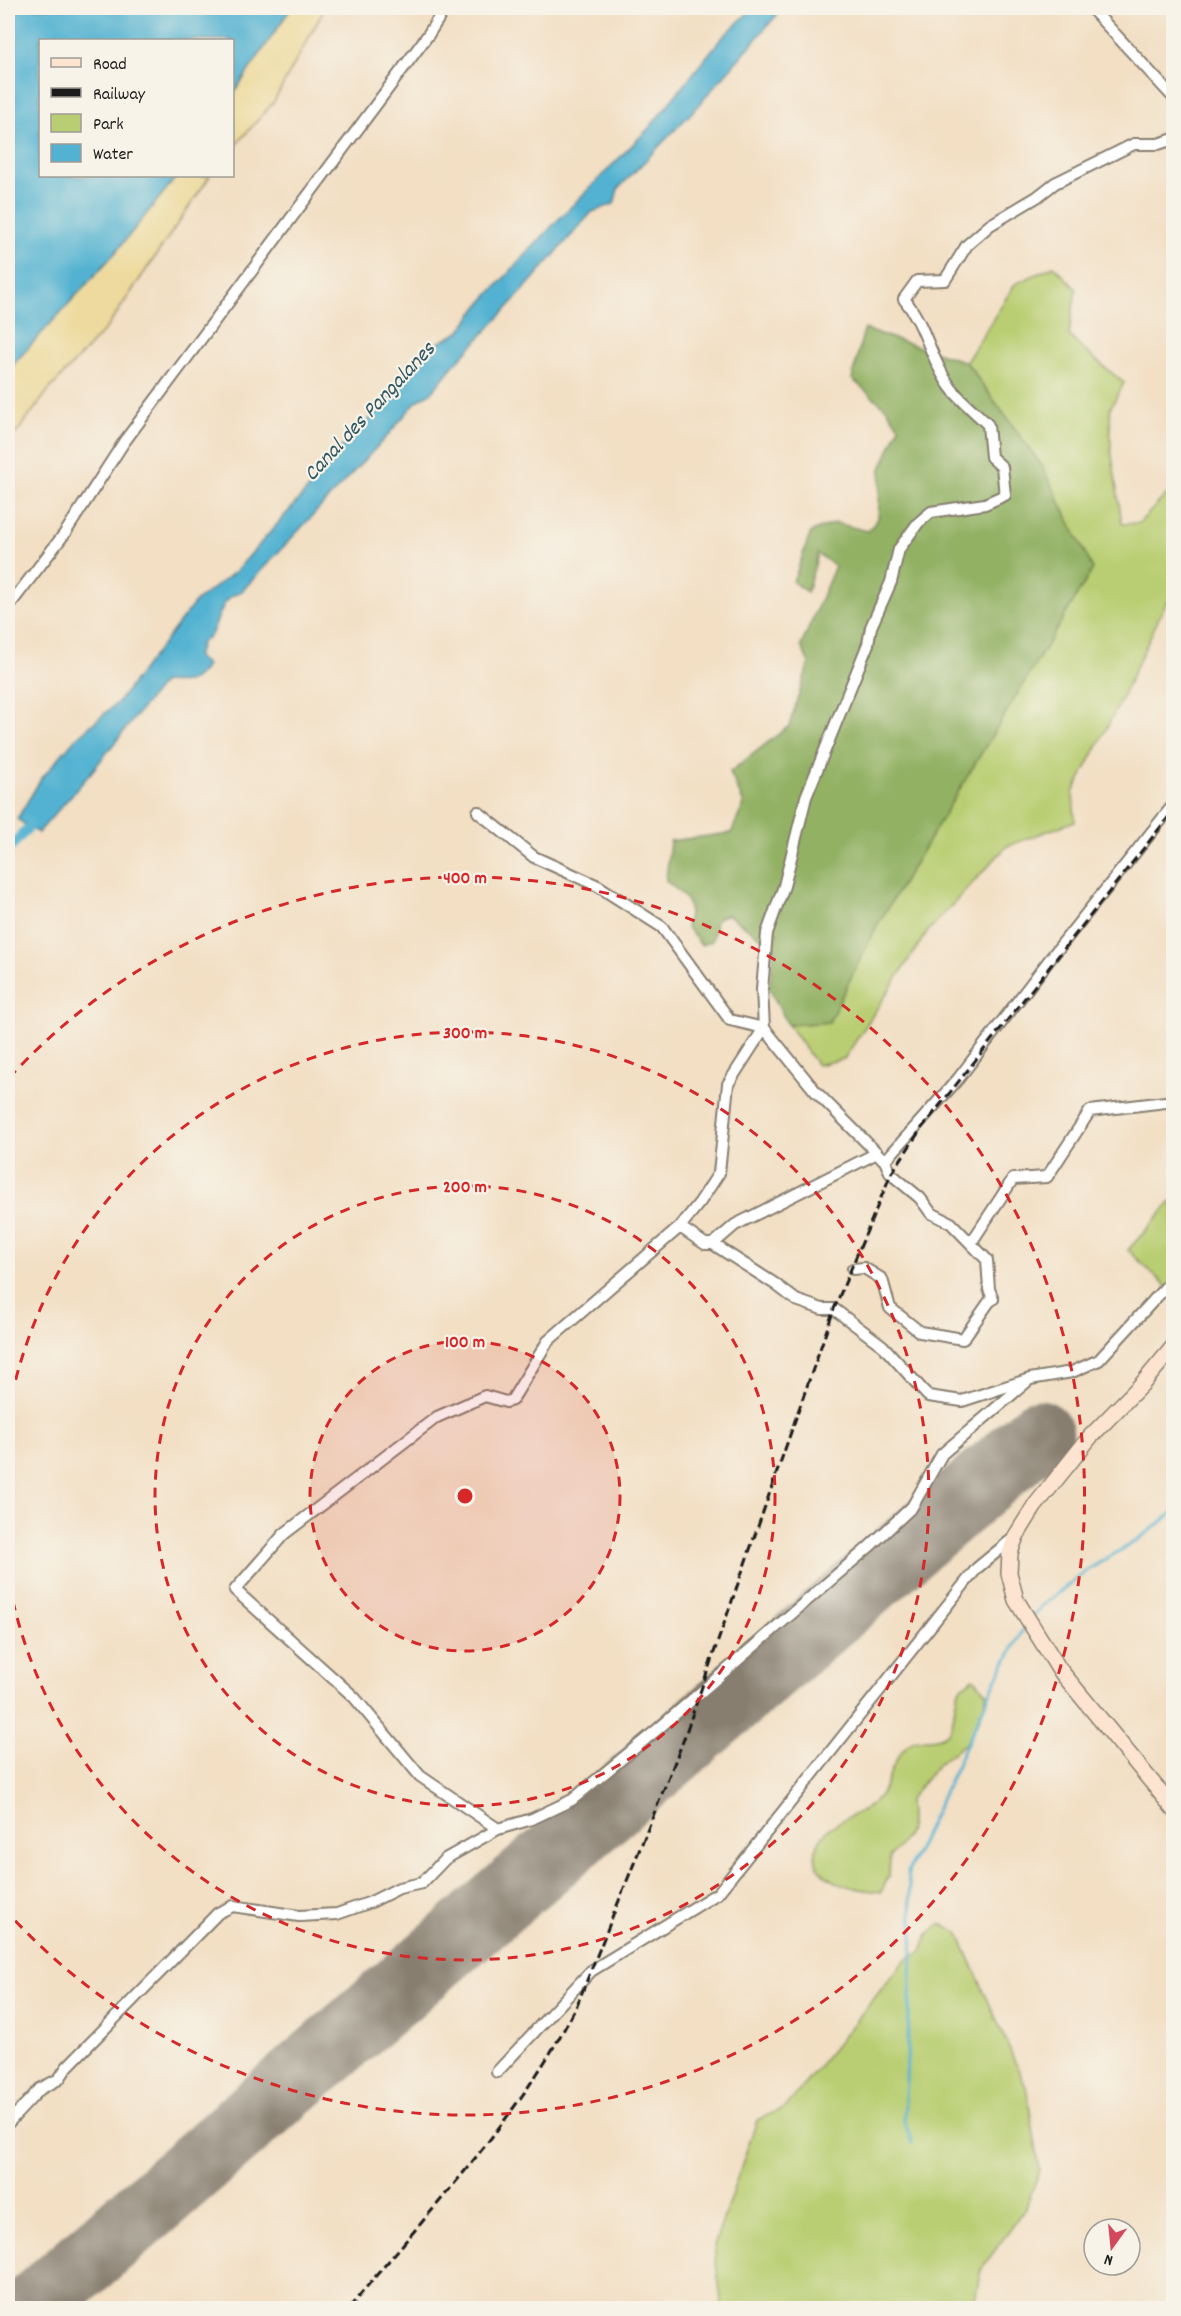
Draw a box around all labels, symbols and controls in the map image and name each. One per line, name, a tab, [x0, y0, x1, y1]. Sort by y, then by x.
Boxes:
legend	[39, 39, 234, 177]
text: Road	[93, 53, 127, 78]
text: Railway	[93, 83, 146, 108]
text: Park	[93, 113, 124, 138]
text: Water	[93, 143, 133, 168]
water label: Canal des Pangalanes	[297, 335, 444, 489]
text: 400 m	[443, 867, 487, 892]
text: 300 m	[443, 1022, 487, 1047]
text: 200 m	[443, 1176, 487, 1201]
text: 100 m	[445, 1331, 485, 1356]
centre of rings	[455, 1486, 475, 1506]
north arrow	[1082, 2217, 1142, 2277]
text: N	[1102, 2247, 1116, 2271]

